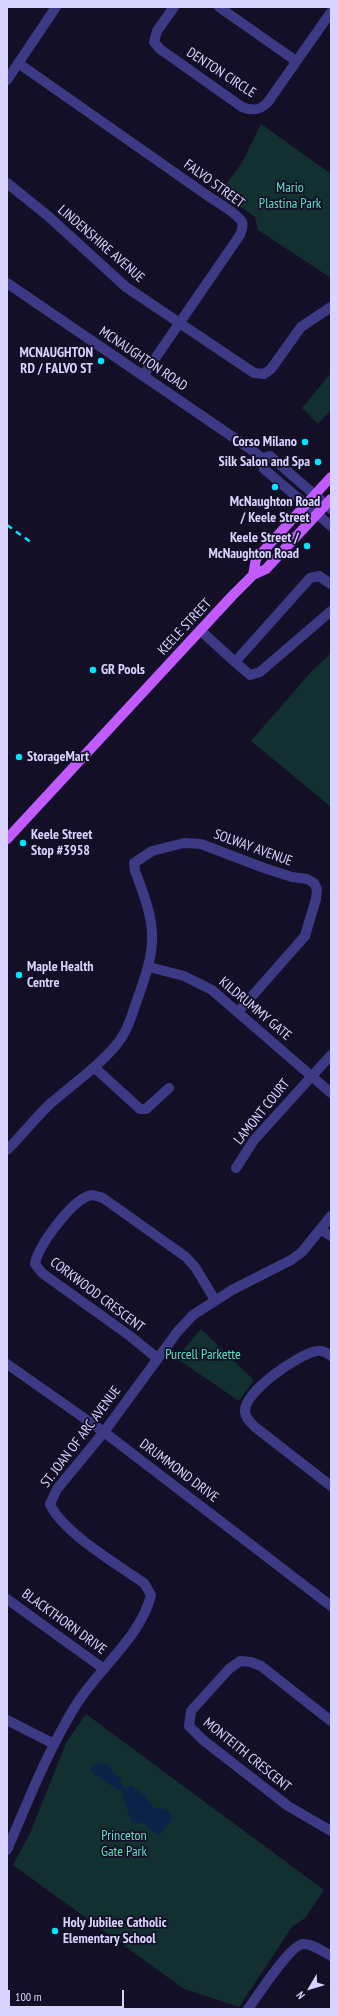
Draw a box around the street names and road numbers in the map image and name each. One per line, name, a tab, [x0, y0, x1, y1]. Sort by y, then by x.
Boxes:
street label: DENTON CIRCLE	[183, 44, 259, 102]
street label: FALVO STREET	[180, 156, 248, 212]
street label: LINDENSHIRE AVENUE	[54, 202, 148, 286]
street label: MCNAUGHTON ROAD	[96, 323, 190, 395]
street label: KEELE STREET	[155, 595, 215, 659]
street label: SOLWAY AVENUE	[211, 826, 295, 870]
street label: KILDRUMMY GATE	[215, 974, 295, 1044]
street label: LAMONT COURT	[231, 1076, 293, 1148]
street label: CORKWOOD CRESCENT	[47, 1254, 147, 1336]
street label: ST. JOAN OF ARC AVENUE	[37, 1383, 125, 1491]
street label: DRUMMOND DRIVE	[136, 1436, 222, 1506]
street label: BLACKTHORN DRIVE	[19, 1586, 109, 1658]
street label: MONTEITH CRESCENT	[200, 1715, 294, 1795]

